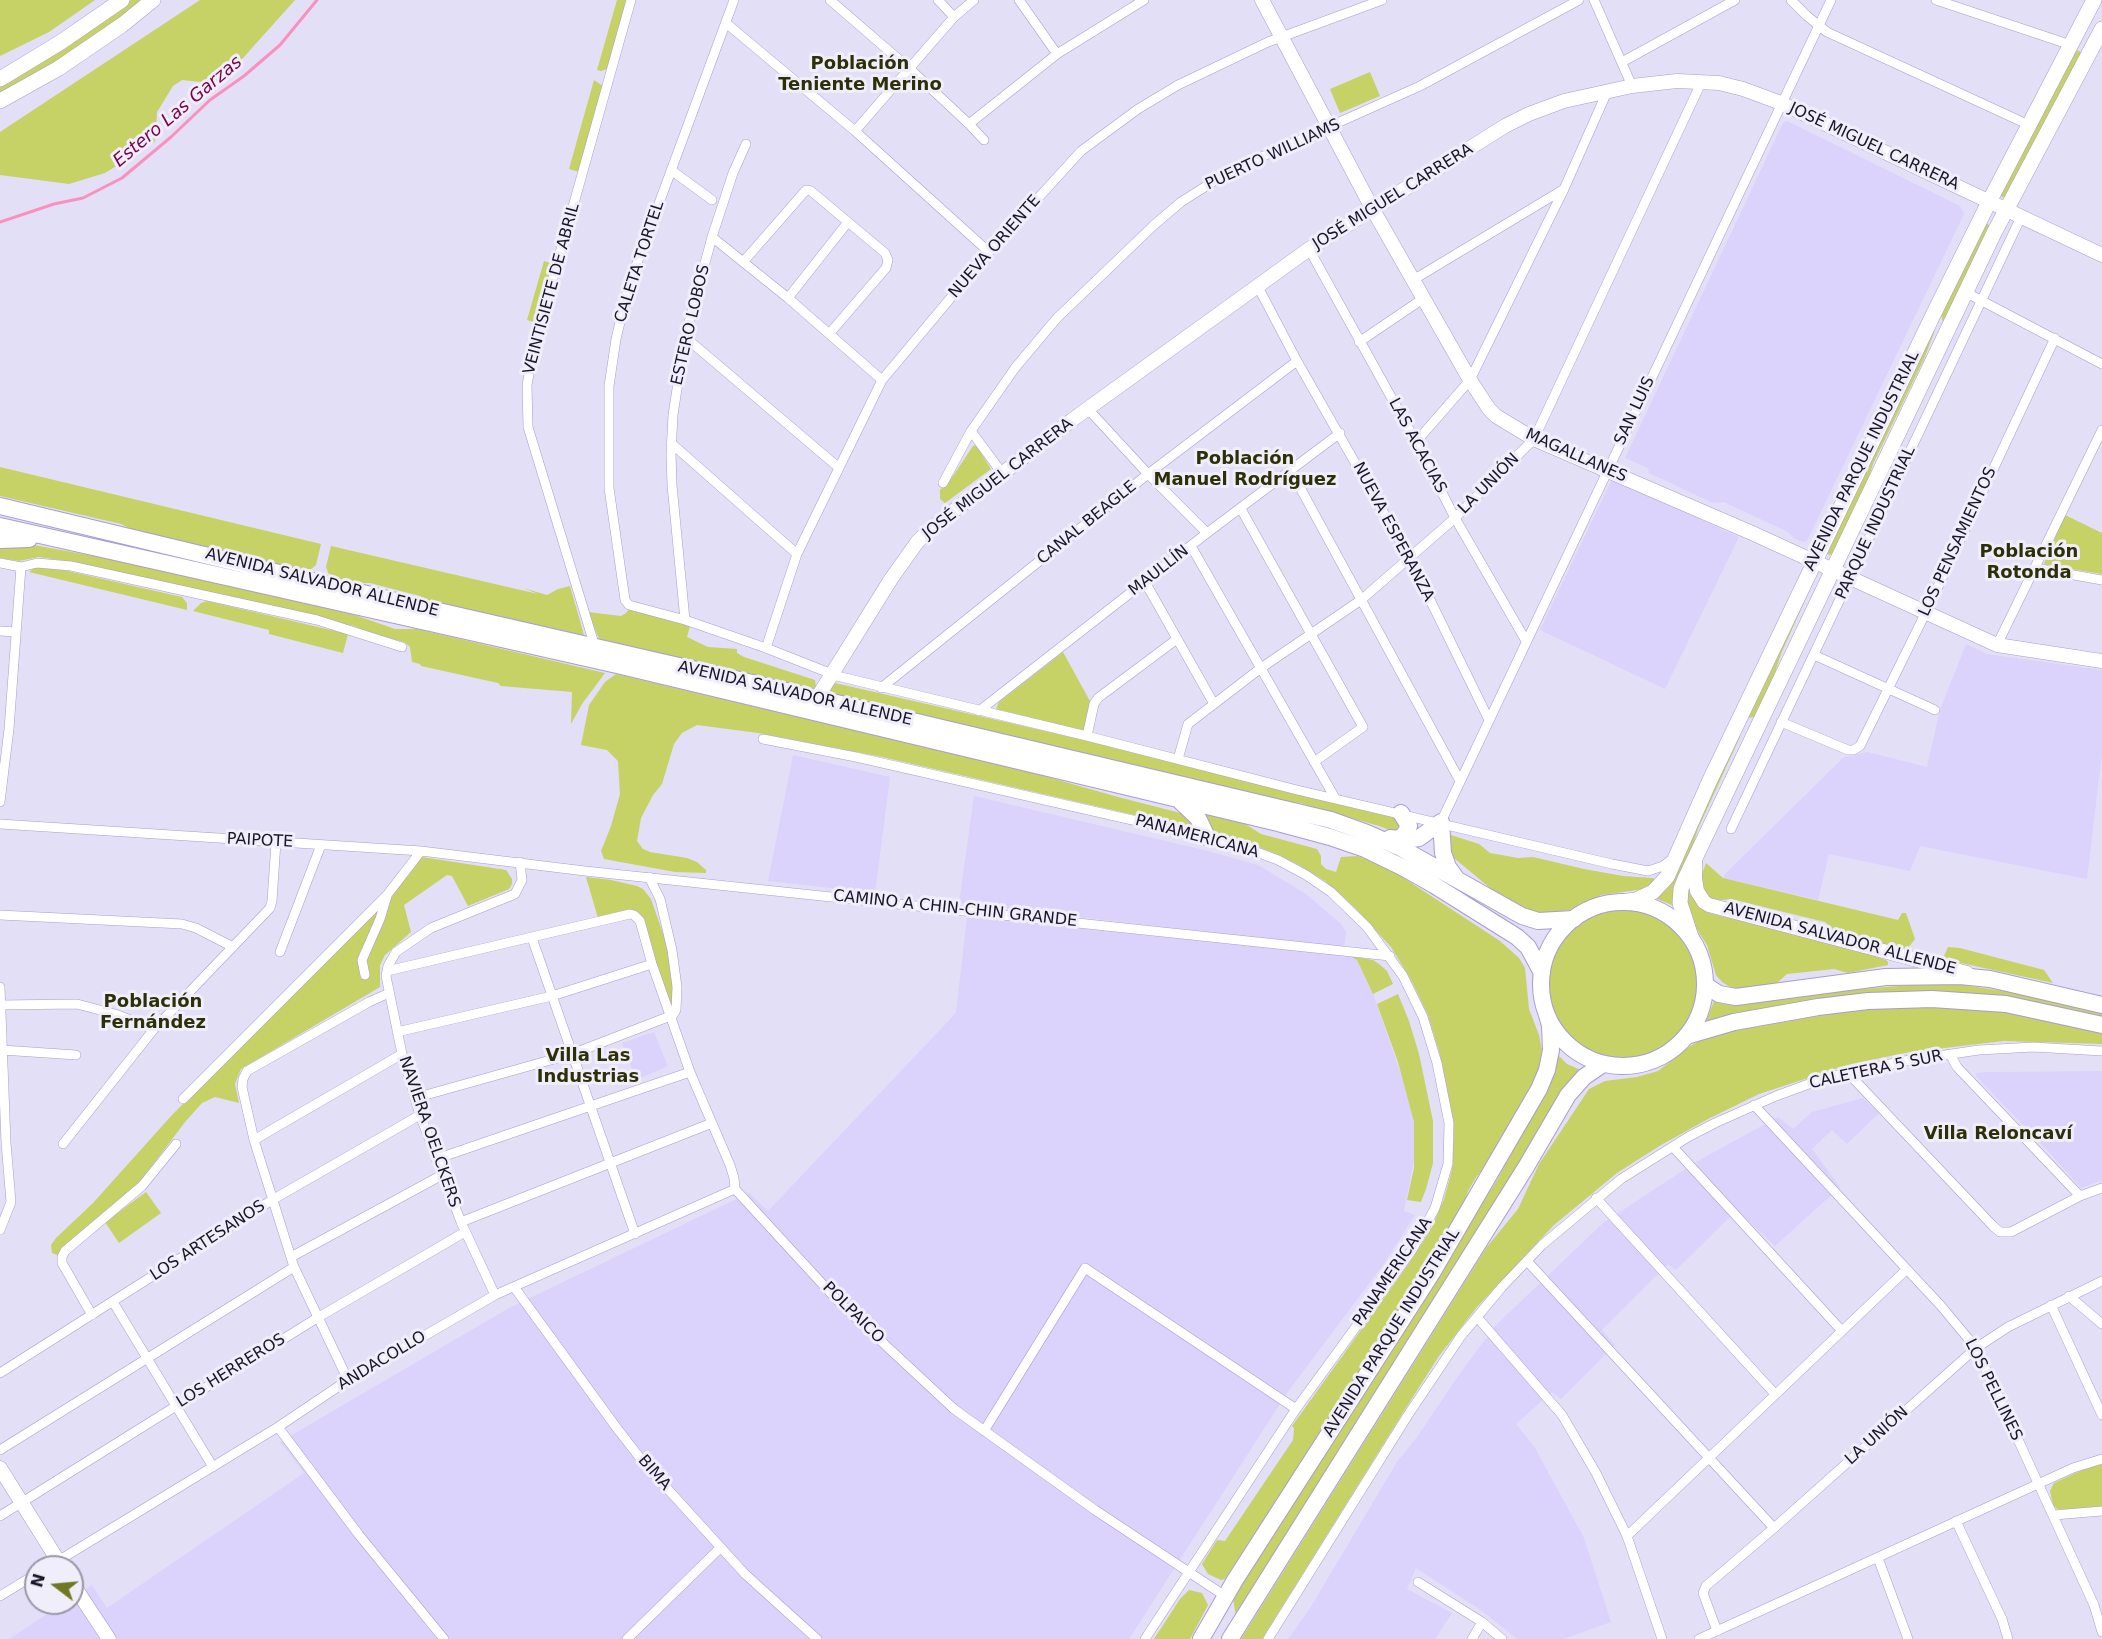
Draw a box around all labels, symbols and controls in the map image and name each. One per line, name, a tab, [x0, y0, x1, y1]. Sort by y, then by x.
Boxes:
water label: Estero Las Garzas	[109, 52, 247, 172]
district label: Población Teniente Merino	[778, 53, 942, 96]
street label: JOSÉ MIGUEL CARRERA	[1786, 99, 1962, 195]
street label: PUERTO WILLIAMS	[1202, 115, 1344, 195]
street label: JOSÉ MIGUEL CARRERA	[1309, 140, 1477, 254]
street label: NUEVA ORIENTE	[945, 192, 1045, 302]
street label: CALETA TORTEL	[611, 199, 669, 325]
street label: VEINTISIETE DE ABRIL	[520, 201, 584, 377]
street label: ESTERO LOBOS	[668, 263, 714, 387]
street label: AVENIDA PARQUE INDUSTRIAL	[1800, 348, 1924, 574]
street label: SAN LUIS	[1611, 374, 1659, 448]
street label: LAS ACACIAS	[1384, 395, 1450, 497]
street label: JOSÉ MIGUEL CARRERA	[919, 414, 1077, 544]
street label: MAGALLANES	[1522, 425, 1630, 487]
street label: PARQUE INDUSTRIAL	[1832, 443, 1920, 603]
district label: Población Manuel Rodríguez	[1154, 448, 1336, 490]
street label: LA UNIÓN	[1455, 450, 1523, 518]
street label: NUEVA ESPERANZA	[1348, 459, 1438, 605]
street label: LOS PENSAMIENTOS	[1915, 464, 2001, 620]
street label: CANAL BEAGLE	[1033, 477, 1141, 569]
district label: Población Rotonda	[1980, 541, 2078, 584]
street label: MAULLÍN	[1125, 542, 1193, 600]
street label: AVENIDA SALVADOR ALLENDE	[203, 545, 441, 621]
street label: AVENIDA SALVADOR ALLENDE	[676, 658, 914, 730]
street label: PANAMERICANA	[1133, 811, 1261, 863]
street label: PAIPOTE	[226, 830, 294, 852]
street label: CAMINO A CHIN-CHIN GRANDE	[832, 887, 1078, 931]
street label: AVENIDA SALVADOR ALLENDE	[1722, 899, 1958, 979]
district label: Población Fernández	[100, 991, 206, 1034]
district label: Villa Las Industrias	[537, 1045, 639, 1088]
street label: CALETERA 5 SUR	[1808, 1046, 1944, 1094]
street label: NAVIERA OELCKERS	[394, 1054, 464, 1210]
district label: Villa Reloncaví	[1924, 1123, 2072, 1145]
street label: LOS ARTESANOS	[147, 1197, 269, 1285]
street label: PANAMERICANA	[1349, 1214, 1437, 1330]
street label: AVENIDA PARQUE INDUSTRIAL	[1320, 1225, 1464, 1441]
street label: POLPAICO	[818, 1278, 888, 1348]
street label: ANDACOLLO	[335, 1327, 429, 1395]
street label: LOS HERREROS	[173, 1330, 289, 1412]
street label: LOS PELLINES	[1960, 1336, 2026, 1444]
street label: LA UNIÓN	[1841, 1403, 1913, 1469]
street label: BIMA	[633, 1451, 675, 1495]
north arrow	[24, 1555, 84, 1615]
text: N	[27, 1571, 49, 1590]

